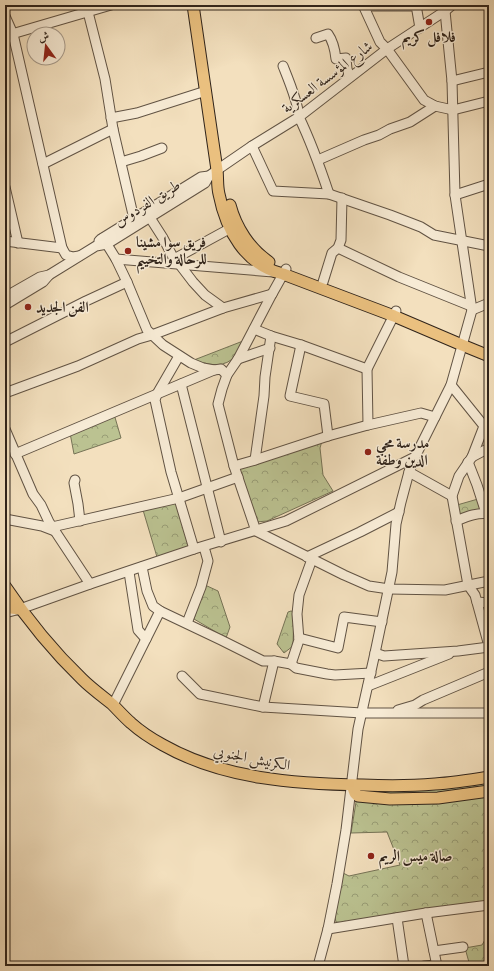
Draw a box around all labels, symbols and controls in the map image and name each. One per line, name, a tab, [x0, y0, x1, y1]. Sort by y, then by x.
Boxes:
marker: فلافل كريم	[424, 17, 434, 27]
north arrow	[26, 26, 66, 66]
place label: فلافل كريم	[402, 28, 456, 50]
text: ش	[37, 29, 51, 45]
street label: شارع المؤسسة العسكرية	[278, 37, 378, 120]
street label: طريق الفردوس	[110, 176, 184, 231]
place label: فريق سوا مشينا للرحالة والتخييم	[136, 233, 207, 274]
marker: فريق سوا مشينا للرحالة والتخييم	[123, 246, 133, 256]
place label: الفن الجديد	[36, 298, 89, 318]
marker: الفن الجديد	[23, 302, 33, 312]
place label: مدرسة محي الدين وطفة	[376, 434, 430, 470]
marker: مدرسة محي الدين وطفة	[363, 447, 373, 457]
street label: الكرنيش الجنوبي	[211, 742, 292, 777]
place label: صالة ميس الريم	[379, 847, 453, 869]
marker: صالة ميس الريم	[366, 851, 376, 861]

